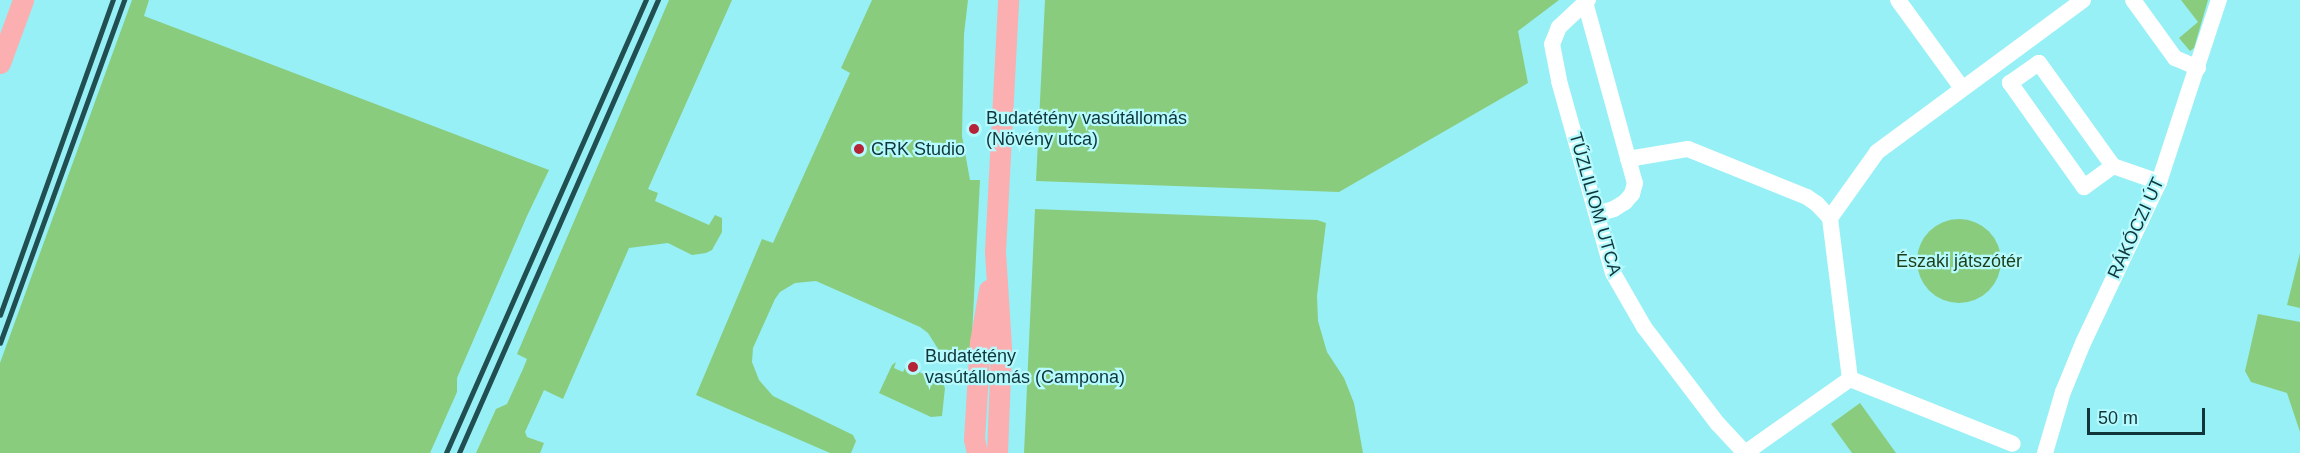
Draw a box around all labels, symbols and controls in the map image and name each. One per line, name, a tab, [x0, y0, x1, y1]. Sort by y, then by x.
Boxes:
place label: Budatétény vasútállomás (Növény utca)	[986, 108, 1187, 150]
marker: Budatétény vasútállomás (Növény utca)	[967, 122, 981, 136]
street label: TŰZLILIOM UTCA	[1564, 130, 1626, 278]
place label: CRK Studio	[871, 138, 965, 160]
marker: CRK Studio	[852, 142, 866, 156]
street label: RÁKÓCZI ÚT	[2103, 174, 2169, 282]
park label: Északi játszótér	[1896, 250, 2022, 272]
place label: Budatétény vasútállomás (Campona)	[925, 346, 1125, 388]
marker: Budatétény vasútállomás (Campona)	[906, 360, 920, 374]
scale bar	[2090, 396, 2208, 434]
text: 50 m	[2098, 408, 2138, 428]

